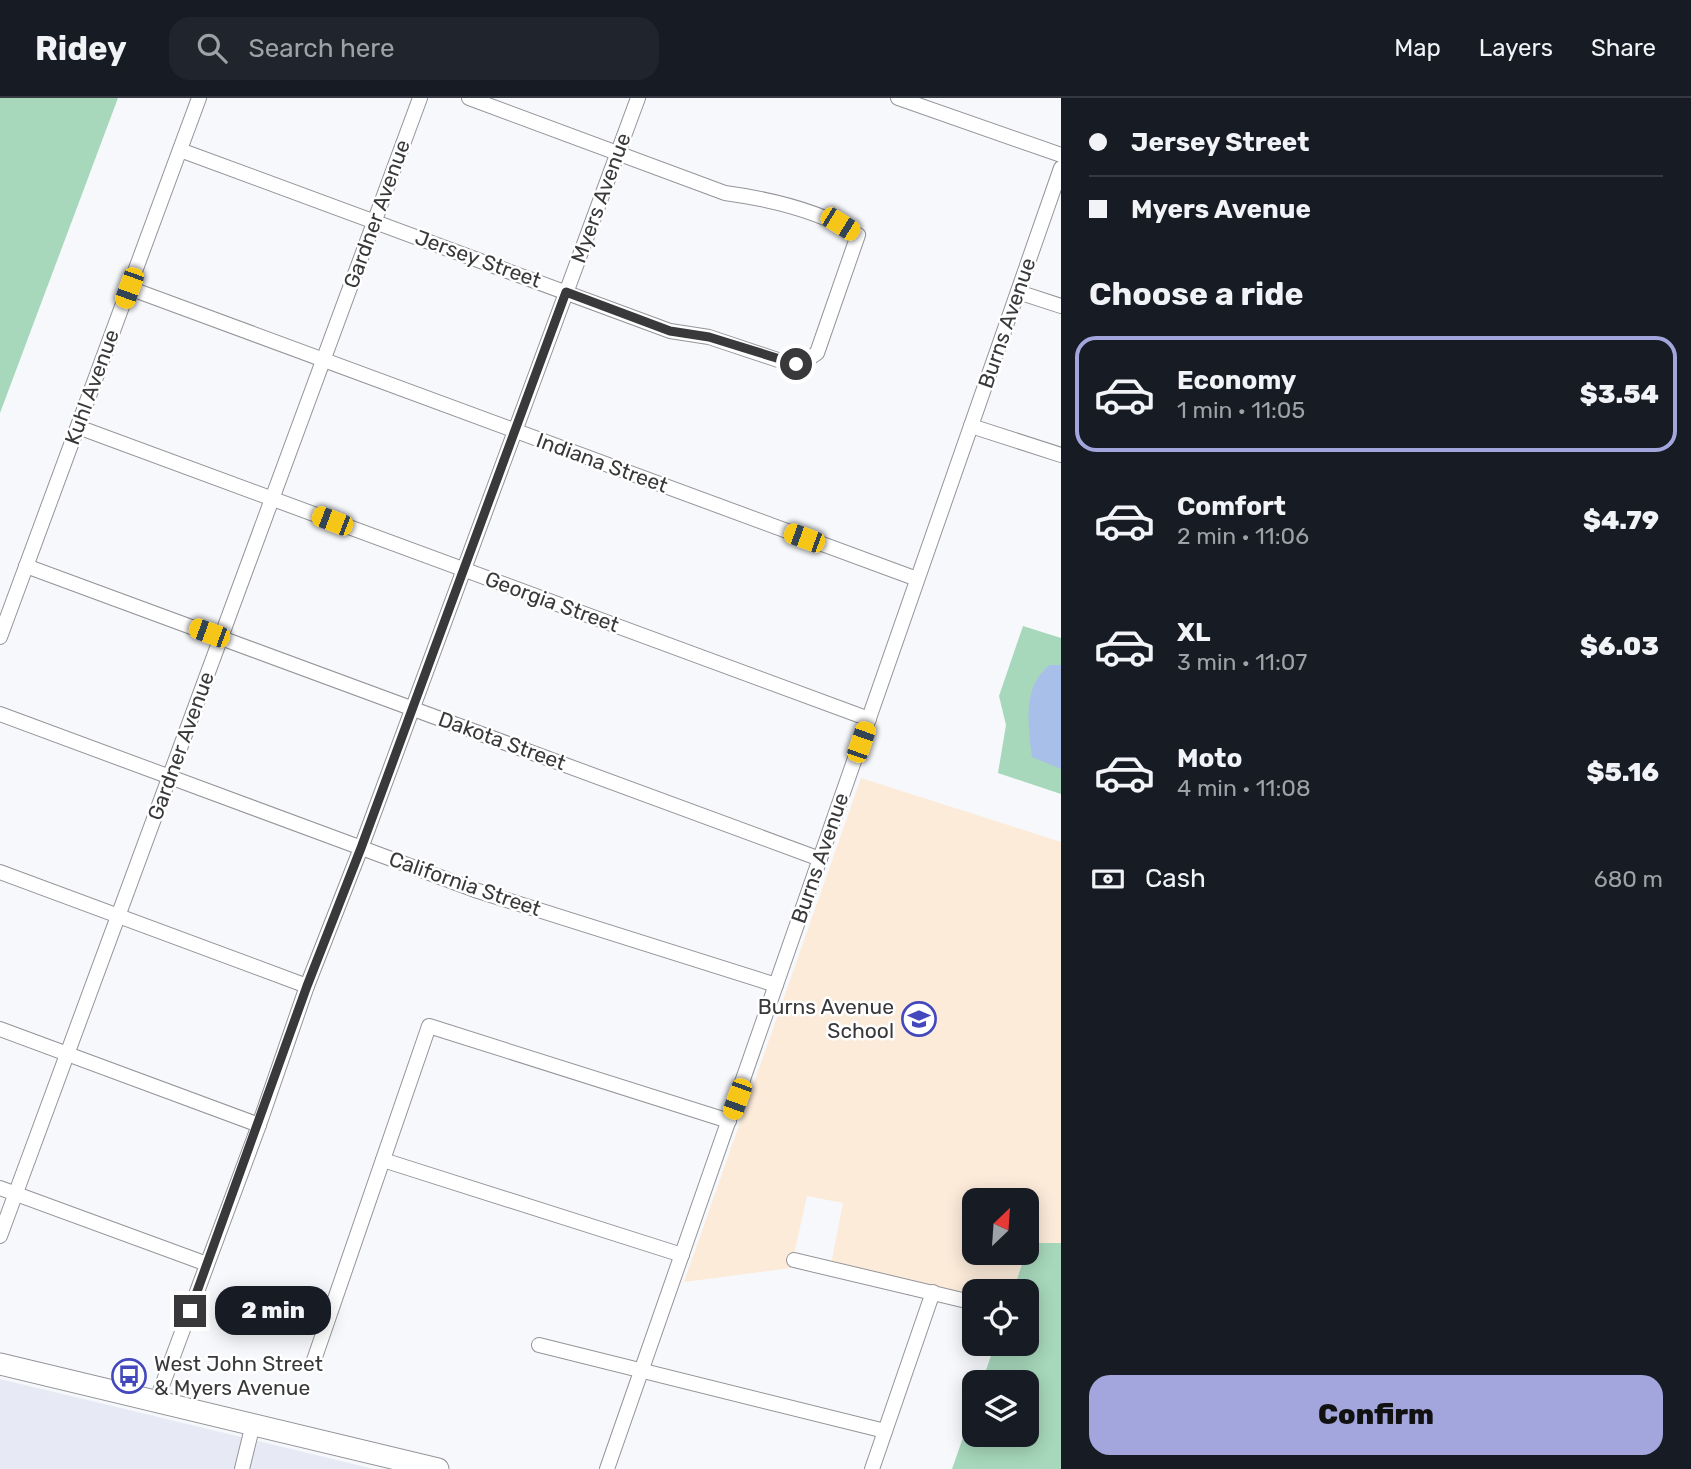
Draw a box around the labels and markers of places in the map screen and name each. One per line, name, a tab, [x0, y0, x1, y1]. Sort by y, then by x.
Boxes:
place label: Burns Avenue School	[758, 994, 894, 1043]
school or university icon: Burns Avenue School	[900, 1000, 938, 1038]
place label: West John Street & Myers Avenue	[154, 1351, 323, 1400]
bus stop icon: West John Street & Myers Avenue	[110, 1357, 148, 1395]

